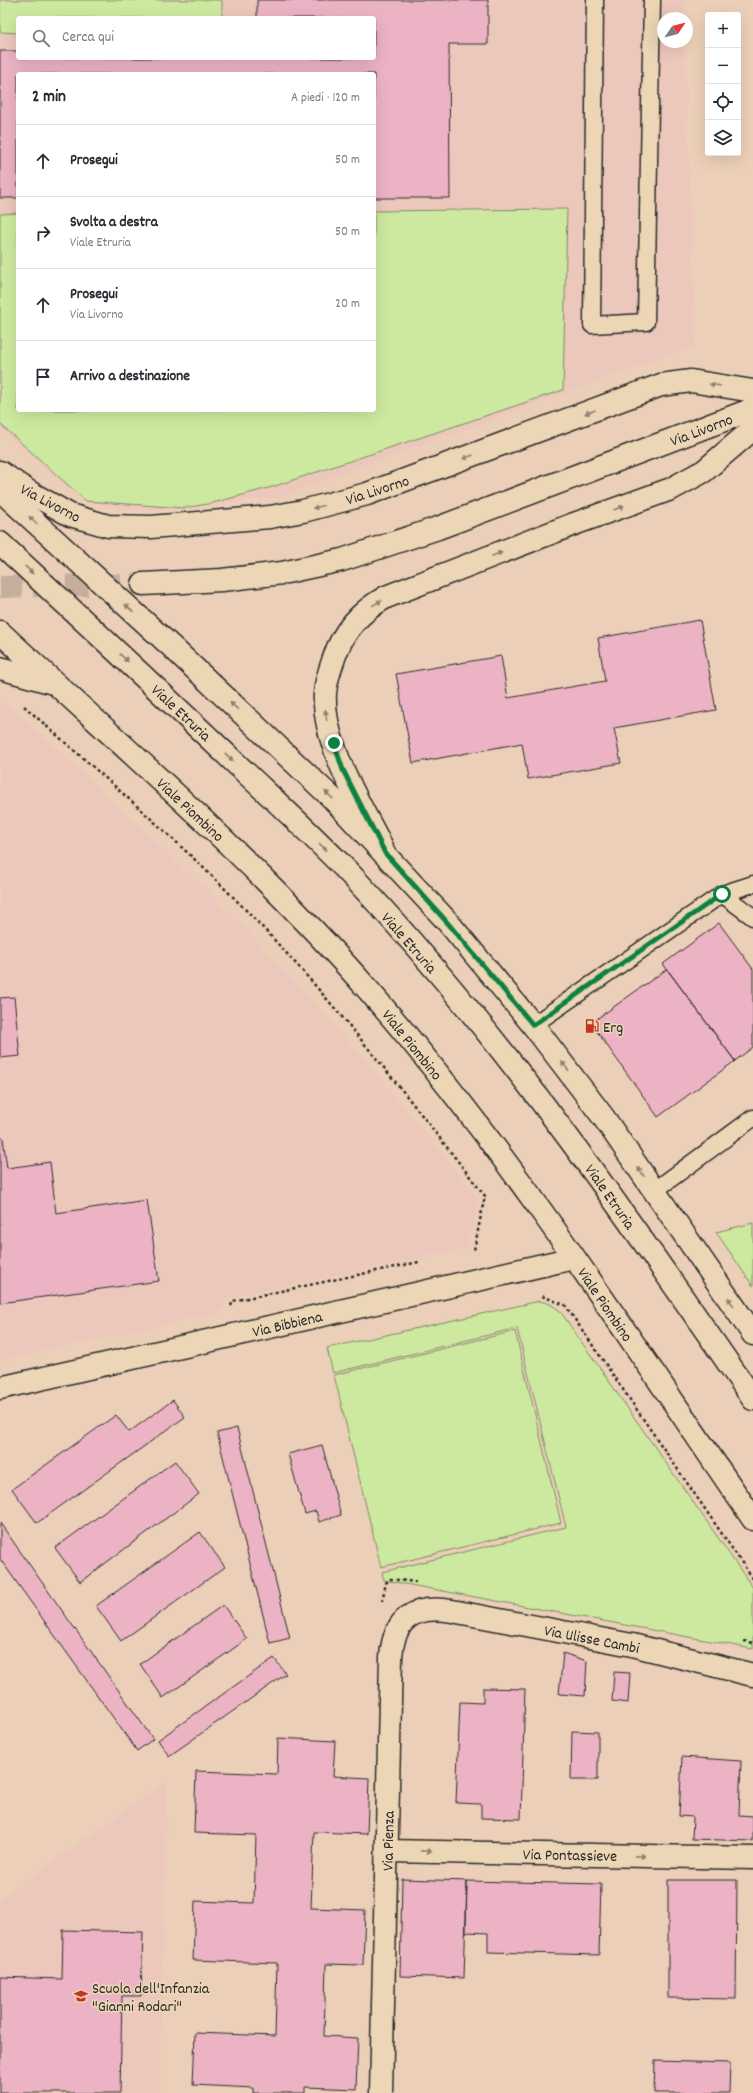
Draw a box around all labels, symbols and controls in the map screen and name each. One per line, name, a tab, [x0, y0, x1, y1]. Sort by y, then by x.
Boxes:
north arrow	[657, 12, 693, 48]
map controls	[705, 12, 741, 156]
button: +	[705, 12, 741, 48]
search box	[16, 16, 376, 60]
icon: search	[30, 27, 52, 49]
text: Cerca qui	[62, 27, 114, 49]
button: −	[705, 48, 741, 84]
button: locate	[705, 84, 741, 120]
text: 2 min	[32, 86, 66, 110]
text: A piedi · 120 m	[291, 89, 360, 108]
button: layers	[705, 120, 741, 156]
icon: ahead	[32, 150, 54, 172]
text: Prosegui	[70, 150, 118, 172]
text: 50 m	[335, 151, 360, 170]
text: Svolta a destra	[70, 212, 158, 234]
icon: right	[32, 222, 54, 244]
text: 50 m	[335, 223, 360, 242]
text: Viale Etruria	[70, 234, 131, 253]
text: Prosegui	[70, 284, 118, 306]
icon: ahead	[32, 294, 54, 316]
text: 20 m	[335, 295, 360, 314]
text: Via Livorno	[70, 306, 123, 325]
icon: arrive	[32, 366, 54, 388]
text: Arrivo a destinazione	[70, 366, 190, 388]
one-way arrow	[708, 382, 721, 388]
one-way arrow	[584, 409, 596, 415]
street label: Via Livorno	[667, 409, 737, 454]
one-way arrow	[462, 454, 474, 460]
street label: Via Livorno	[343, 470, 412, 512]
street label: Via Livorno	[16, 479, 84, 530]
one-way arrow	[312, 504, 325, 510]
one-way arrow	[613, 505, 625, 511]
one-way arrow	[28, 515, 38, 525]
one-way arrow	[492, 550, 504, 556]
one-way arrow	[24, 565, 33, 574]
one-way arrow	[371, 599, 383, 606]
one-way arrow	[124, 604, 133, 613]
one-way arrow	[119, 654, 129, 663]
street label: Viale Etruria	[145, 680, 216, 748]
one-way arrow	[229, 701, 239, 710]
one-way arrow	[323, 709, 329, 721]
route end	[325, 734, 343, 752]
one-way arrow	[224, 752, 234, 762]
street label: Viale Piombino	[150, 773, 228, 848]
one-way arrow	[324, 790, 334, 800]
one-way arrow	[318, 842, 328, 852]
route start	[713, 885, 731, 903]
street label: Viale Etruria	[375, 908, 442, 980]
street label: Viale Piombino	[375, 1005, 447, 1086]
place label: Erg	[603, 1017, 623, 1040]
fuel station icon: Erg	[584, 1018, 600, 1034]
one-way arrow	[561, 1061, 569, 1072]
street label: Viale Etruria	[578, 1160, 640, 1235]
one-way arrow	[637, 1166, 645, 1177]
street label: Viale Piombino	[571, 1264, 637, 1347]
one-way arrow	[727, 1297, 735, 1307]
street label: Via Bibbiena	[250, 1306, 325, 1345]
street label: Via Ulisse Cambi	[542, 1620, 641, 1661]
street label: Via Pienza	[377, 1810, 402, 1871]
street label: Via Pontassieve	[523, 1844, 617, 1869]
one-way arrow	[420, 1848, 433, 1854]
one-way arrow	[634, 1853, 647, 1859]
place label: Scuola dell'Infanzia "Gianni Rodari"	[92, 1978, 210, 2019]
school or university icon: Scuola dell'Infanzia "Gianni Rodari"	[73, 1988, 89, 2004]

